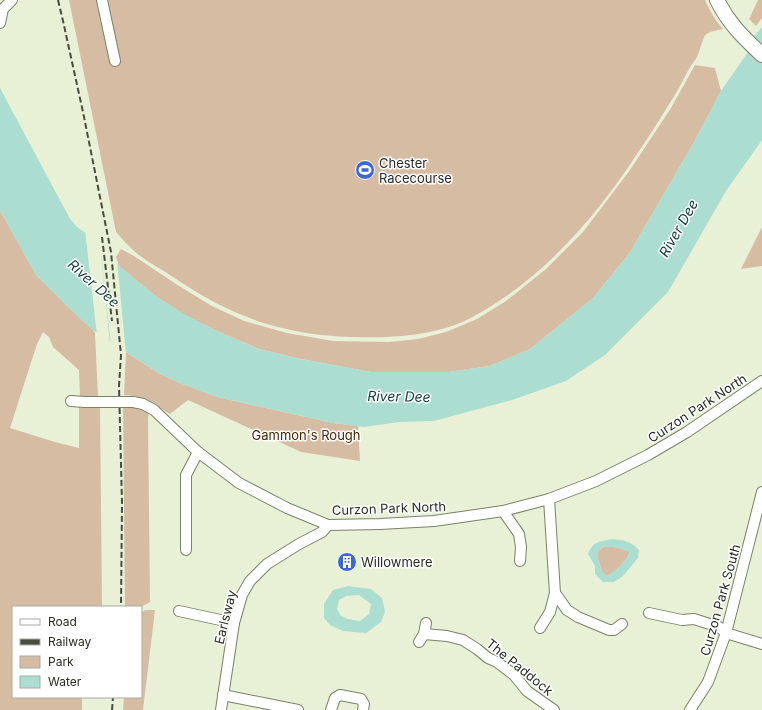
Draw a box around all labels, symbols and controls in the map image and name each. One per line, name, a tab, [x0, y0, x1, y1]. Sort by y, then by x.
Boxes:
place label: Chester Racecourse	[379, 155, 452, 186]
sports icon: Chester Racecourse	[354, 159, 376, 181]
water label: River Dee	[655, 196, 701, 260]
water label: River Dee	[65, 255, 123, 311]
street label: Curzon Park North	[645, 370, 749, 446]
water label: River Dee	[367, 387, 431, 405]
park label: Gammon's Rough	[252, 427, 360, 443]
street label: Curzon Park North	[332, 498, 446, 518]
street label: Curzon Park South	[696, 542, 744, 658]
building icon: Willowmere	[336, 551, 358, 573]
place label: Willowmere	[361, 554, 433, 570]
street label: Earlsway	[211, 588, 239, 646]
legend	[12, 606, 142, 698]
text: Road	[48, 614, 77, 629]
text: Railway	[48, 634, 92, 649]
street label: The Paddock	[483, 635, 557, 699]
text: Park	[48, 654, 74, 669]
text: Water	[48, 674, 82, 689]

